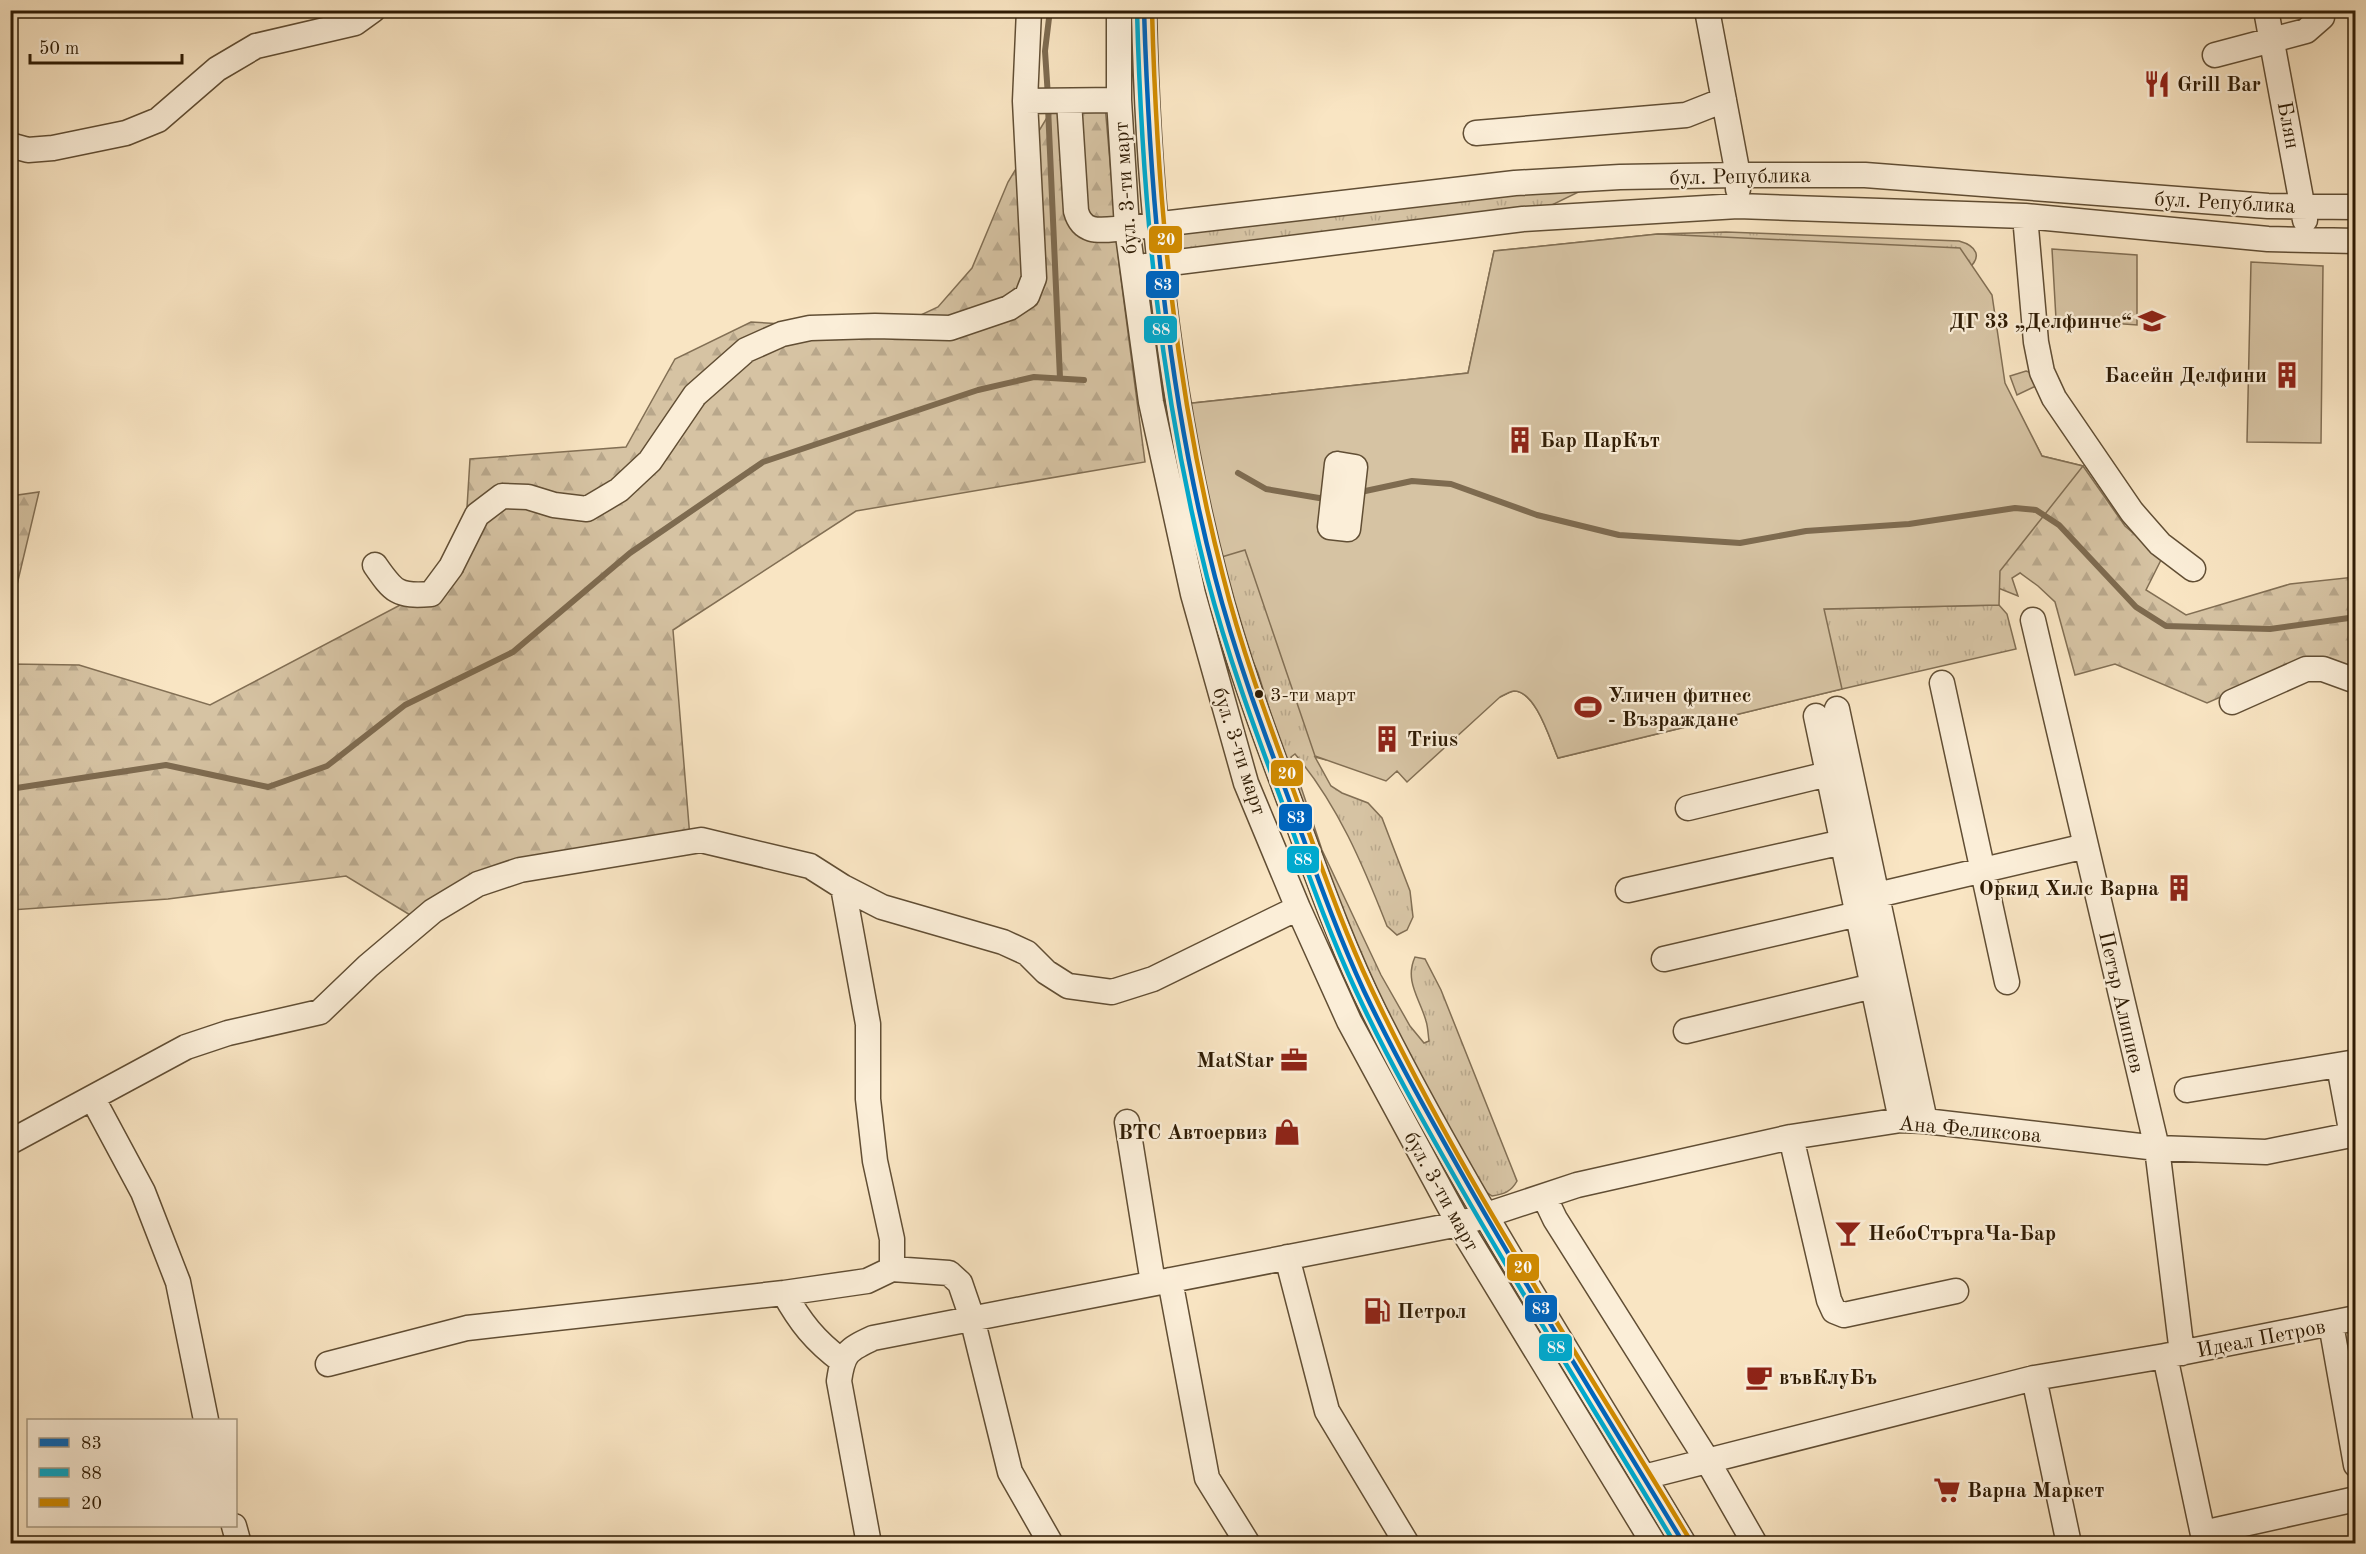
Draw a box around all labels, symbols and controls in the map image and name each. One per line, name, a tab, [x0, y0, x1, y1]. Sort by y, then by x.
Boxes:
scale bar	[30, 27, 182, 65]
text: 50 m	[39, 40, 79, 58]
restaurant icon: Grill Bar	[2142, 69, 2172, 99]
place label: Grill Bar	[2177, 75, 2261, 96]
street label: Блян	[2273, 100, 2302, 151]
street label: бул. 3-ти март	[1111, 121, 1142, 255]
street label: бул. Република	[1669, 166, 1811, 189]
street label: бул. Република	[2154, 189, 2296, 218]
line badge: 20	[1148, 225, 1183, 254]
text: 20	[1157, 233, 1175, 249]
line badge: 83	[1145, 270, 1180, 299]
text: 83	[1154, 278, 1172, 294]
school or university icon: ДГ 33 „Делфинче“	[2137, 306, 2167, 336]
place label: ДГ 33 „Делфинче“	[1950, 312, 2132, 333]
line badge: 88	[1143, 315, 1178, 344]
text: 88	[1152, 323, 1170, 339]
building icon: Басейн Делфини	[2272, 360, 2302, 390]
place label: Басейн Делфини	[2105, 366, 2267, 387]
building icon: Бар ПарКът	[1505, 425, 1535, 455]
place label: Бар ПарКът	[1540, 431, 1660, 452]
street label: бул. 3-ти март	[1208, 685, 1269, 818]
place label: 3-ти март	[1270, 686, 1356, 706]
place label: Уличен фитнес - Възраждане	[1608, 686, 1752, 731]
marker: 3-ти март	[1253, 688, 1265, 700]
sports icon: Уличен фитнес - Възраждане	[1573, 692, 1603, 722]
building icon: Trius	[1372, 724, 1402, 754]
place label: Trius	[1407, 730, 1458, 751]
line badge: 20	[1270, 759, 1304, 787]
text: 20	[1278, 767, 1296, 783]
line badge: 83	[1278, 803, 1313, 832]
text: 83	[1287, 811, 1305, 827]
line badge: 88	[1286, 845, 1320, 874]
text: 88	[1294, 853, 1312, 869]
building icon: Оркид Хилс Варна	[2164, 873, 2194, 903]
place label: Оркид Хилс Варна	[1979, 879, 2159, 900]
street label: Петър Алипиев	[2094, 930, 2147, 1075]
office icon: MatStar	[1279, 1045, 1309, 1075]
place label: MatStar	[1197, 1051, 1274, 1072]
street label: Ана Феликсова	[1897, 1114, 2042, 1147]
shop icon: ВТС Автоервиз	[1272, 1117, 1302, 1147]
place label: ВТС Автоервиз	[1118, 1123, 1267, 1144]
street label: бул. 3-ти март	[1399, 1128, 1482, 1255]
bar icon: НебоСтъргаЧа-Бар	[1833, 1218, 1863, 1248]
place label: НебоСтъргаЧа-Бар	[1868, 1224, 2056, 1245]
line badge: 20	[1506, 1253, 1540, 1282]
text: 20	[1514, 1261, 1532, 1277]
line badge: 83	[1524, 1294, 1558, 1323]
fuel station icon: Петрол	[1362, 1296, 1392, 1326]
place label: Петрол	[1397, 1302, 1467, 1323]
text: 83	[1532, 1302, 1550, 1318]
street label: Идеал Петров	[2195, 1317, 2327, 1362]
line badge: 88	[1538, 1333, 1573, 1362]
text: 88	[1547, 1341, 1565, 1357]
cafe icon: въвКлуБъ	[1744, 1362, 1774, 1392]
place label: въвКлуБъ	[1779, 1368, 1877, 1389]
legend	[27, 1419, 237, 1527]
text: 83	[81, 1435, 102, 1453]
text: 88	[81, 1465, 102, 1483]
supermarket icon: Варна Маркет	[1932, 1475, 1962, 1505]
place label: Варна Маркет	[1967, 1481, 2104, 1502]
text: 20	[81, 1495, 102, 1513]

